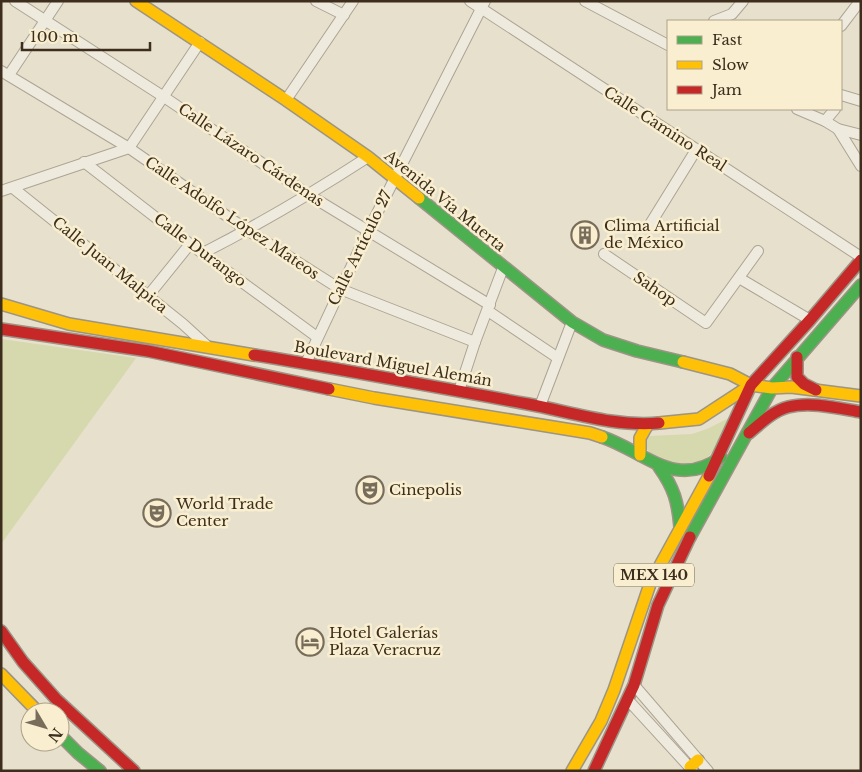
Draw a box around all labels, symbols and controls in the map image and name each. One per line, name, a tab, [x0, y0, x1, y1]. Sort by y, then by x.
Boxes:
scale bar	[22, 20, 150, 52]
legend	[667, 20, 842, 110]
text: 100 m	[30, 27, 79, 46]
text: Fast	[712, 30, 743, 49]
text: Slow	[712, 55, 749, 74]
text: Jam	[710, 80, 742, 99]
street label: Calle Camino Real	[600, 82, 730, 175]
street label: Calle Lázaro Cárdenas	[175, 99, 328, 211]
street label: Avenida Vía Muerta	[380, 145, 510, 256]
street label: Calle Adolfo López Mateos	[141, 152, 323, 283]
street label: Calle Artículo 27	[323, 187, 396, 308]
street label: Calle Durango	[150, 209, 250, 291]
street label: Calle Juan Malpica	[49, 212, 172, 317]
place label: Clima Artificial de México	[604, 216, 720, 252]
building icon: Clima Artificial de México	[570, 220, 600, 250]
street label: Sahop	[630, 267, 681, 310]
street label: Boulevard Miguel Alemán	[293, 337, 494, 390]
theatre icon: Cinepolis	[355, 475, 385, 505]
place label: Cinepolis	[389, 480, 462, 499]
place label: World Trade Center	[175, 494, 273, 530]
theatre icon: World Trade Center	[142, 498, 172, 528]
road number: MEX 140	[614, 564, 694, 586]
place label: Hotel Galerías Plaza Veracruz	[329, 623, 441, 659]
hotel icon: Hotel Galerías Plaza Veracruz	[295, 627, 325, 657]
north arrow	[20, 702, 70, 752]
text: N	[44, 724, 66, 746]

